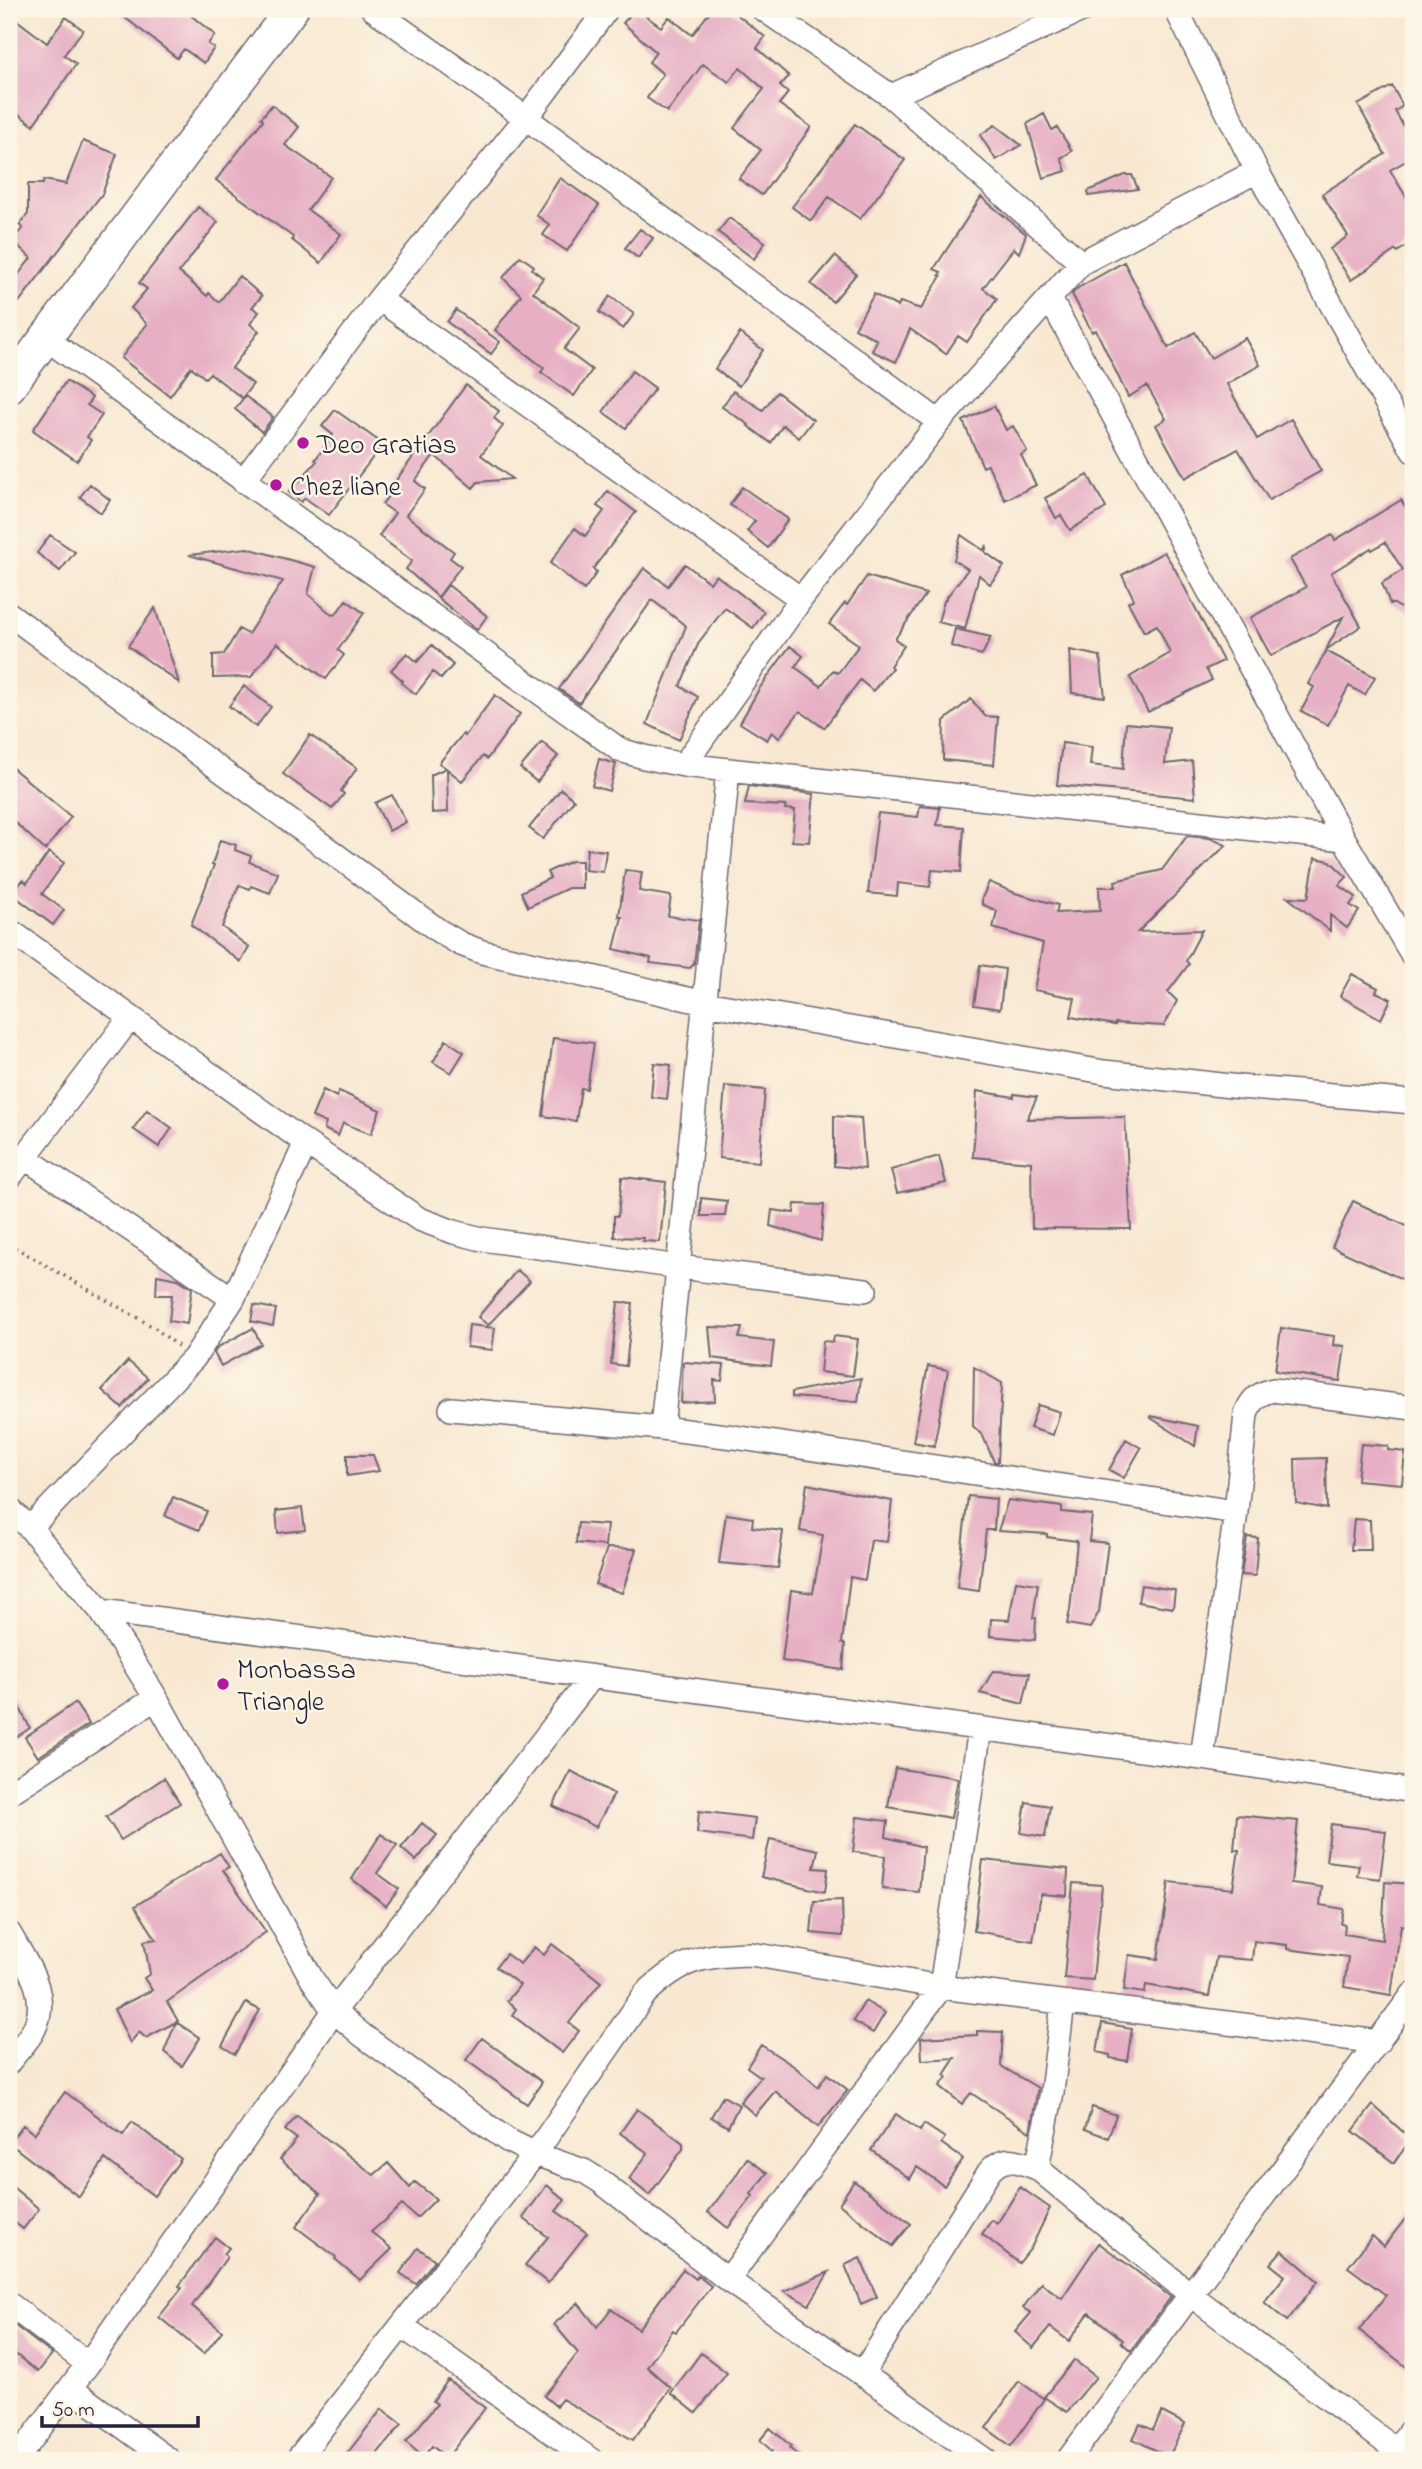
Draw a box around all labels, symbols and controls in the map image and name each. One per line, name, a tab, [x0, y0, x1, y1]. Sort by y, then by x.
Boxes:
place label: Deo Gratias	[316, 426, 457, 467]
marker: Deo Gratias	[295, 435, 311, 451]
place label: Chez liane	[290, 468, 402, 509]
marker: Chez liane	[268, 477, 284, 493]
place label: Monbassa Triangle	[237, 1651, 356, 1724]
marker: Monbassa Triangle	[215, 1676, 231, 1692]
scale bar	[42, 2385, 198, 2429]
text: 50 m	[52, 2396, 95, 2426]

